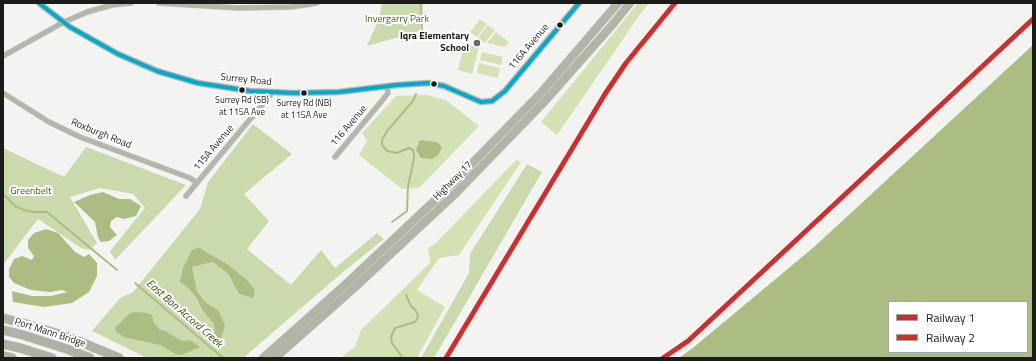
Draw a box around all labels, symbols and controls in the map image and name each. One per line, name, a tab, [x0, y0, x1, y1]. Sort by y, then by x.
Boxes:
park label: Invergarry Park	[365, 14, 429, 26]
unlabelled marker	[555, 20, 565, 30]
street label: 116A Avenue	[506, 22, 552, 72]
place label: Iqra Elementary School	[400, 31, 469, 54]
marker: Iqra Elementary School	[472, 38, 482, 48]
street label: Surrey Road	[220, 71, 272, 89]
unlabelled marker	[429, 79, 439, 89]
marker: Surrey Rd (SB) at 115A Ave	[237, 85, 247, 95]
marker: Surrey Rd (NB) at 115A Ave	[299, 88, 309, 98]
place label: Surrey Rd (SB) at 115A Ave	[215, 96, 269, 117]
place label: Surrey Rd (NB) at 115A Ave	[276, 99, 332, 120]
street label: 116 Avenue	[328, 103, 370, 149]
street label: Roxburgh Road	[69, 116, 133, 152]
street label: 115A Avenue	[191, 123, 237, 173]
street label: Highway 17	[431, 159, 475, 203]
park label: Greenbelt	[10, 186, 52, 198]
water label: East Bon Accord Creek	[143, 277, 225, 351]
legend	[888, 301, 1028, 353]
text: Railway 1	[926, 308, 975, 327]
street label: Port Mann Bridge	[13, 316, 87, 350]
text: Railway 2	[926, 328, 975, 347]

